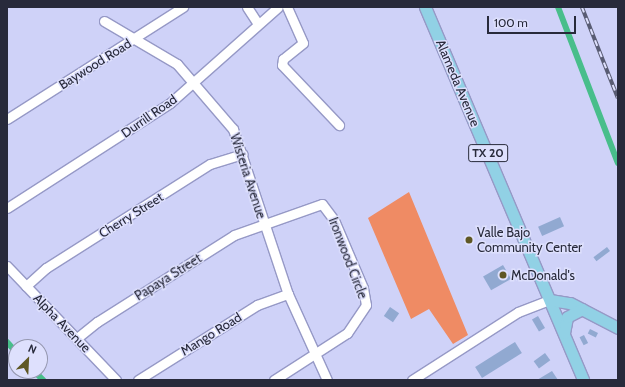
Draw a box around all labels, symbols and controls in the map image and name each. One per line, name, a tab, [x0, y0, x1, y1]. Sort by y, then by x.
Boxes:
scale bar	[489, 8, 578, 34]
text: 100 m	[494, 15, 528, 30]
street label: Baywood Road	[56, 36, 134, 92]
street label: Alameda Avenue	[433, 37, 483, 129]
street label: Durrill Road	[118, 91, 180, 141]
street label: Wisteria Avenue	[227, 131, 269, 221]
road number: TX 20	[468, 143, 508, 163]
street label: Cherry Street	[96, 189, 166, 241]
street label: Ironwood Circle	[325, 215, 371, 301]
place label: Valle Bajo Community Center	[477, 225, 582, 256]
marker: Valle Bajo Community Center	[464, 235, 474, 245]
street label: Papaya Street	[132, 250, 204, 304]
place label: McDonald's	[511, 267, 575, 283]
marker: McDonald's	[498, 270, 508, 280]
street label: Alpha Avenue	[30, 290, 94, 356]
street label: Mango Road	[178, 309, 244, 359]
north arrow	[8, 339, 48, 379]
text: N	[26, 341, 39, 357]

